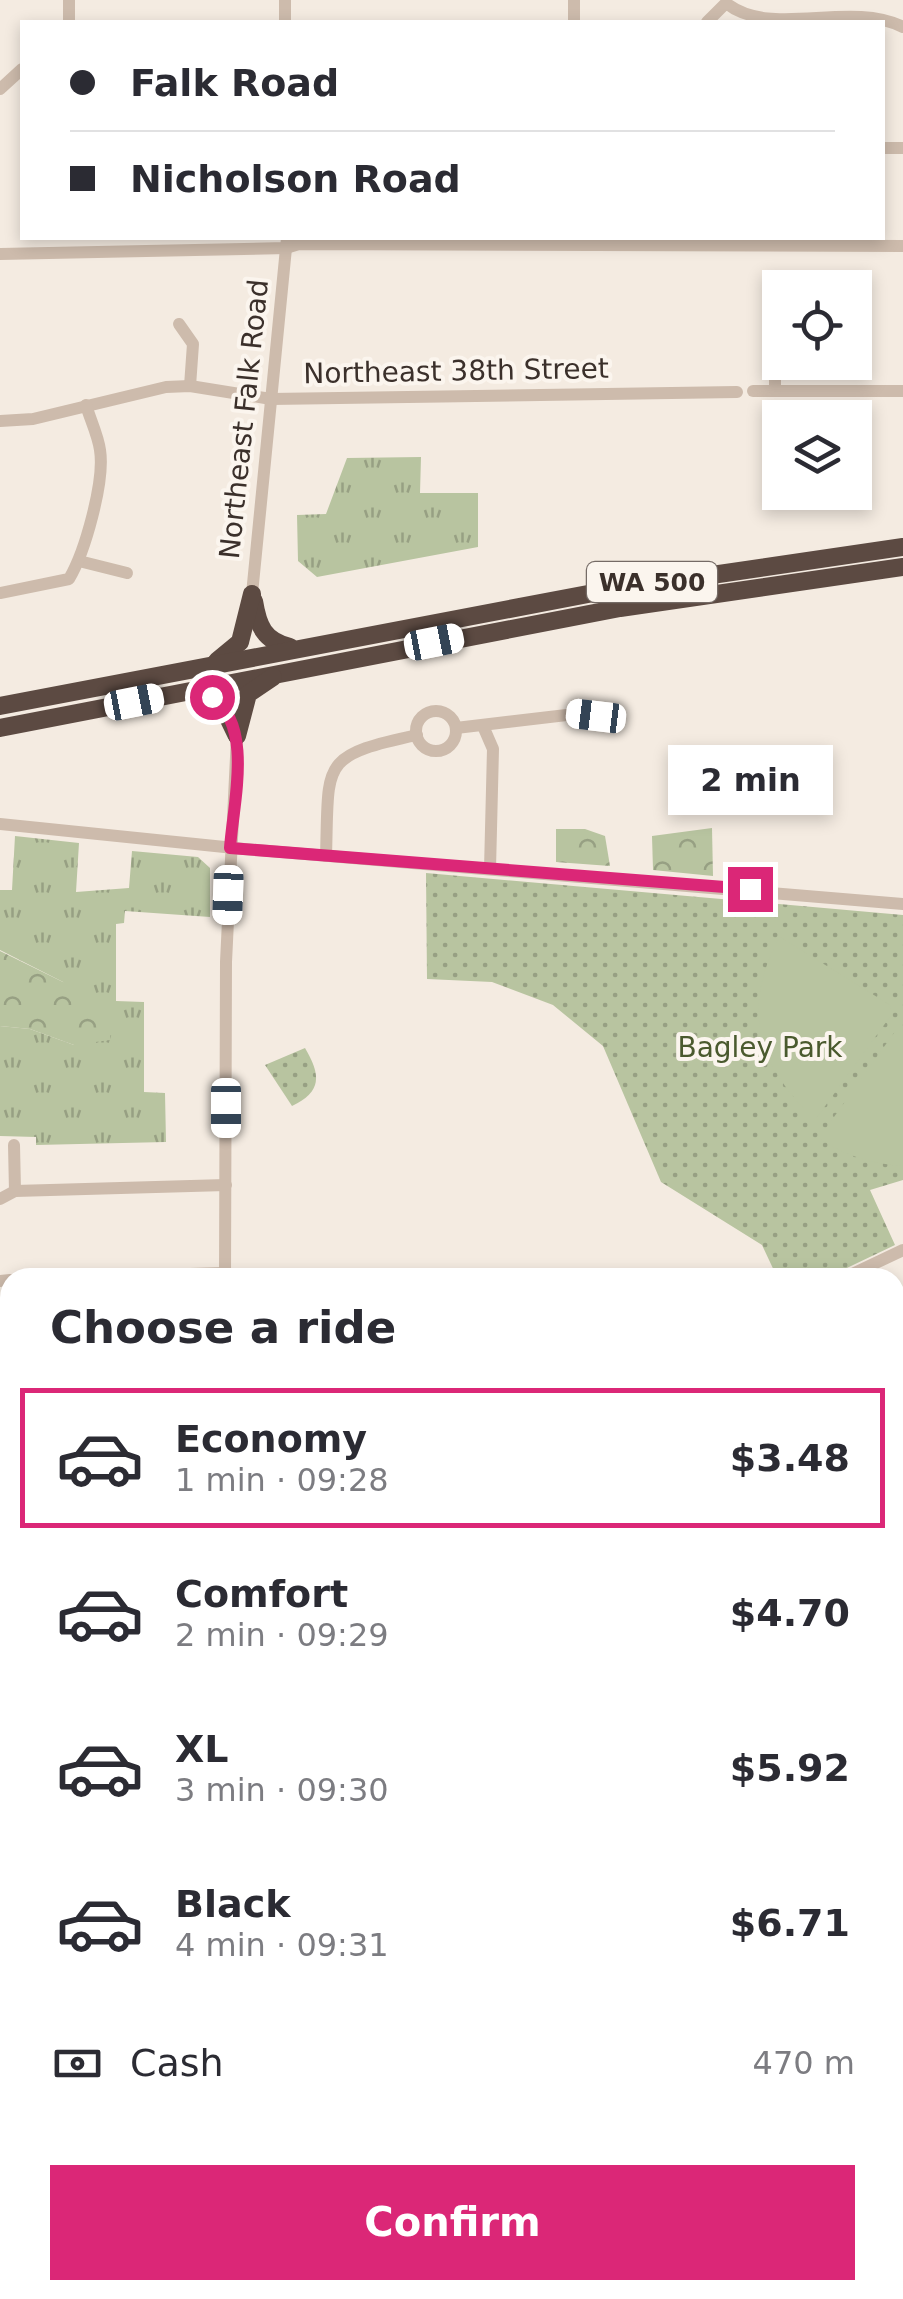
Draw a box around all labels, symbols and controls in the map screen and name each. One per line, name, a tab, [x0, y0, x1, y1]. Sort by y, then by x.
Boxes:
text: Falk Road	[130, 61, 339, 105]
text: Nicholson Road	[130, 157, 461, 201]
map controls	[762, 270, 872, 510]
button: locate	[762, 270, 872, 380]
street label: Northeast Falk Road	[213, 278, 275, 560]
street label: Northeast 38th Street	[303, 352, 609, 390]
button: layers	[762, 400, 872, 510]
road number: WA 500	[587, 562, 717, 602]
car	[402, 622, 466, 662]
route start	[190, 675, 235, 720]
car	[102, 682, 166, 722]
car	[564, 697, 628, 735]
callout: 2 min	[668, 744, 832, 814]
text: 2 min	[700, 761, 801, 799]
car	[212, 864, 244, 926]
route end	[728, 867, 773, 912]
park label: Bagley Park	[677, 1031, 843, 1064]
car	[211, 1078, 241, 1138]
text: Choose a ride	[50, 1301, 396, 1354]
icon: car	[55, 1413, 145, 1503]
text: Economy	[175, 1417, 367, 1461]
text: $3.48	[730, 1436, 850, 1480]
text: 1 min · 09:28	[175, 1461, 389, 1499]
icon: car	[55, 1568, 145, 1658]
text: Comfort	[175, 1572, 348, 1616]
text: $4.70	[730, 1591, 850, 1635]
text: 2 min · 09:29	[175, 1616, 389, 1654]
icon: car	[55, 1723, 145, 1813]
text: XL	[175, 1727, 229, 1771]
text: $5.92	[730, 1746, 850, 1790]
text: 3 min · 09:30	[175, 1771, 389, 1809]
icon: car	[55, 1878, 145, 1968]
text: Black	[175, 1882, 290, 1926]
text: $6.71	[730, 1901, 850, 1945]
text: 4 min · 09:31	[175, 1926, 389, 1964]
icon: cash	[50, 2036, 105, 2091]
text: Cash	[130, 2041, 224, 2085]
text: 470 m	[753, 2044, 855, 2082]
button: Confirm	[50, 2165, 855, 2280]

